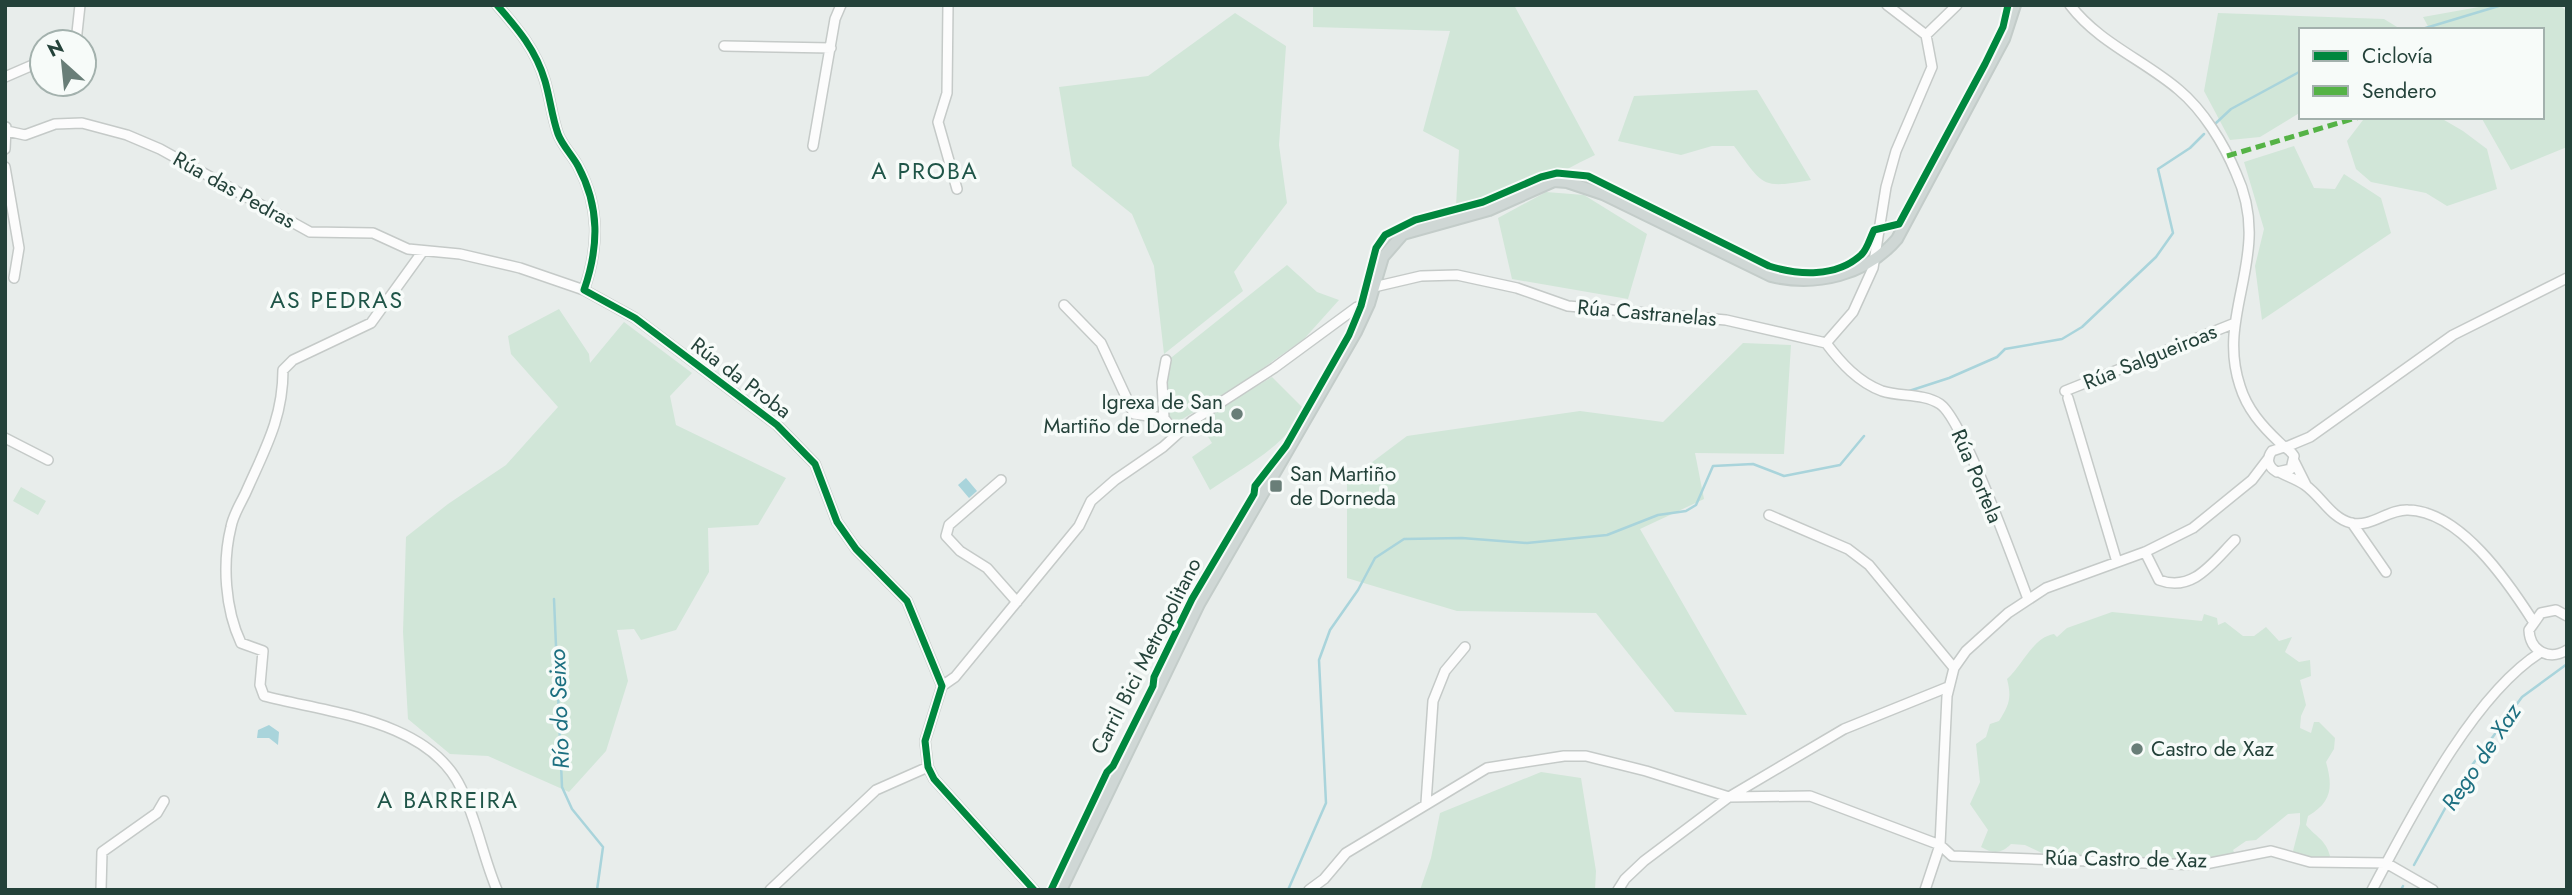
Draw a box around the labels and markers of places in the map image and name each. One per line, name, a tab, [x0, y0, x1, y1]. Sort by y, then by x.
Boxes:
place label: Igrexa de San Martiño de Dorneda	[1043, 387, 1223, 441]
marker: Igrexa de San Martiño de Dorneda	[1229, 406, 1245, 422]
place label: San Martiño de Dorneda	[1290, 459, 1396, 513]
marker: San Martiño de Dorneda	[1268, 478, 1284, 494]
place label: Castro de Xaz	[2151, 734, 2274, 764]
marker: Castro de Xaz	[2129, 741, 2145, 757]

